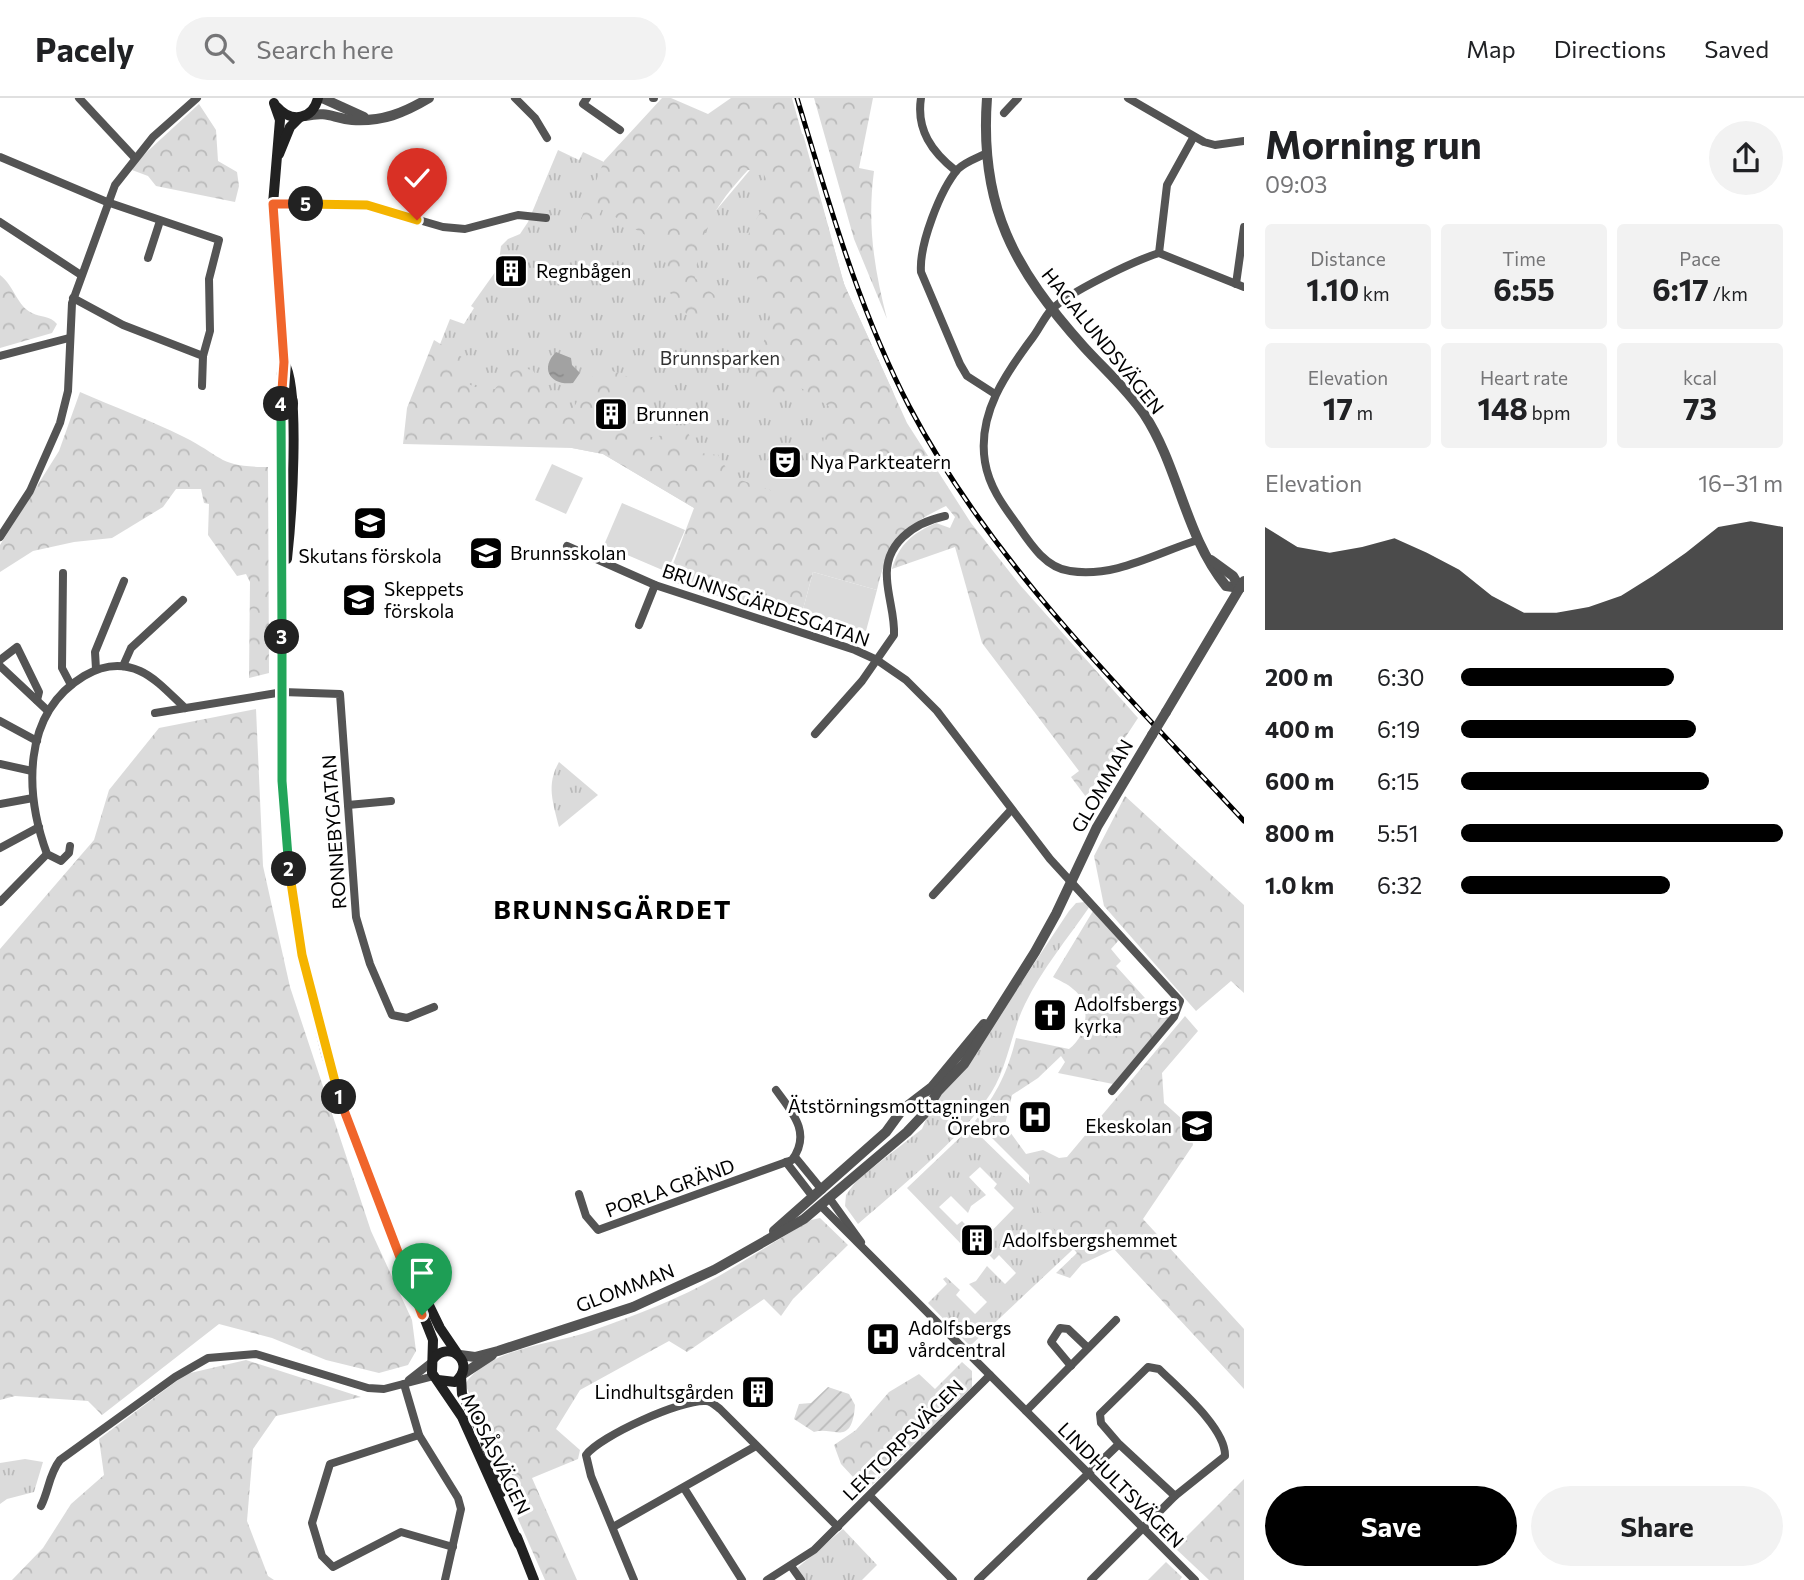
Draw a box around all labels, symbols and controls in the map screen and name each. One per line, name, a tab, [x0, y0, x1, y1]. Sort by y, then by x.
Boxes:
search box	[176, 17, 666, 80]
text: Pacely	[35, 28, 134, 69]
icon: search	[200, 29, 238, 67]
text: Search here	[256, 33, 394, 64]
text: Map	[1466, 34, 1516, 63]
text: Directions	[1554, 34, 1666, 63]
text: Saved	[1704, 34, 1769, 63]
text: Morning run	[1265, 120, 1482, 167]
button: share	[1709, 121, 1783, 195]
pin	[387, 148, 447, 220]
icon: check	[398, 159, 436, 197]
text: 09:03	[1265, 170, 1327, 198]
pin: 5	[288, 186, 324, 222]
text: 5	[300, 192, 311, 215]
text: Distance	[1310, 247, 1386, 270]
text: Time	[1502, 247, 1546, 270]
text: Pace	[1679, 247, 1721, 270]
building icon: Regnbågen	[492, 252, 530, 290]
place label: Regnbågen	[536, 259, 631, 282]
street label: HAGALUNDSVÄGEN	[1037, 263, 1169, 418]
text: 1.10	[1306, 270, 1359, 307]
text: 6:55	[1493, 270, 1555, 307]
text: 6:17	[1652, 270, 1709, 307]
text: km	[1359, 282, 1390, 305]
text: /km	[1709, 282, 1748, 305]
park label: Brunnsparken	[660, 346, 780, 369]
text: Elevation	[1308, 366, 1388, 389]
text: Heart rate	[1480, 366, 1568, 389]
text: kcal	[1683, 366, 1717, 389]
pin: 4	[264, 386, 298, 422]
text: 17	[1323, 389, 1353, 426]
text: 148	[1477, 389, 1528, 426]
text: 73	[1683, 389, 1717, 426]
text: 4	[275, 392, 286, 415]
building icon: Brunnen	[592, 395, 630, 433]
text: m	[1353, 401, 1373, 424]
text: bpm	[1528, 401, 1571, 424]
place label: Brunnen	[636, 402, 709, 425]
theatre icon: Nya Parkteatern	[766, 443, 804, 481]
place label: Nya Parkteatern	[810, 450, 951, 473]
text: Elevation	[1265, 469, 1362, 497]
text: 16–31 m	[1698, 469, 1783, 497]
school or university icon: Skutans förskola	[351, 504, 389, 542]
school or university icon: Brunnsskolan	[467, 534, 505, 572]
place label: Brunnsskolan	[510, 541, 626, 564]
place label: Skutans förskola	[298, 544, 442, 567]
street label: BRUNNSGÄRDESGATAN	[659, 558, 873, 651]
place label: Skeppets förskola	[384, 577, 464, 622]
school or university icon: Skeppets förskola	[340, 581, 378, 619]
pin: 3	[264, 620, 300, 654]
text: 3	[276, 625, 287, 648]
text: 200 m	[1265, 663, 1333, 691]
text: 6:30	[1377, 663, 1425, 691]
text: 400 m	[1265, 715, 1334, 743]
text: 6:19	[1377, 715, 1420, 743]
street label: GLOMMAN	[1066, 735, 1137, 836]
street label: RONNEBYGATAN	[317, 754, 350, 910]
text: 600 m	[1265, 767, 1334, 795]
text: 6:15	[1377, 767, 1419, 795]
text: 800 m	[1265, 819, 1334, 847]
text: 5:51	[1377, 819, 1419, 847]
pin: 2	[272, 852, 306, 886]
text: 2	[283, 857, 294, 880]
text: 1.0 km	[1265, 871, 1334, 899]
text: 6:32	[1377, 871, 1422, 899]
district label: BRUNNSGÄRDET	[493, 893, 733, 924]
place label: Adolfsbergs kyrka	[1074, 992, 1178, 1037]
church icon: Adolfsbergs kyrka	[1031, 996, 1069, 1034]
pin: 1	[322, 1080, 356, 1114]
text: 1	[334, 1085, 343, 1108]
place label: Ätstörningsmottagningen Örebro	[788, 1094, 1010, 1139]
hospital icon: Ätstörningsmottagningen Örebro	[1016, 1098, 1054, 1136]
school or university icon: Ekeskolan	[1178, 1107, 1216, 1145]
place label: Ekeskolan	[1085, 1114, 1172, 1137]
street label: PORLA GRÄND	[602, 1153, 738, 1222]
building icon: Adolfsbergshemmet	[958, 1221, 996, 1259]
place label: Adolfsbergshemmet	[1002, 1228, 1177, 1251]
pin	[392, 1243, 452, 1315]
icon: arrive	[403, 1254, 441, 1292]
street label: GLOMMAN	[572, 1258, 677, 1317]
place label: Adolfsbergs vårdcentral	[908, 1316, 1012, 1361]
hospital icon: Adolfsbergs vårdcentral	[864, 1320, 902, 1358]
building icon: Lindhultsgården	[739, 1373, 777, 1411]
street label: LEKTORPSVÄGEN	[838, 1375, 968, 1505]
place label: Lindhultsgården	[594, 1380, 734, 1403]
street label: MOSÅSVÄGEN	[457, 1389, 537, 1518]
street label: LINDHULTSVÄGEN	[1054, 1417, 1189, 1552]
button: Save	[1265, 1486, 1517, 1566]
button: Share	[1531, 1486, 1783, 1566]

